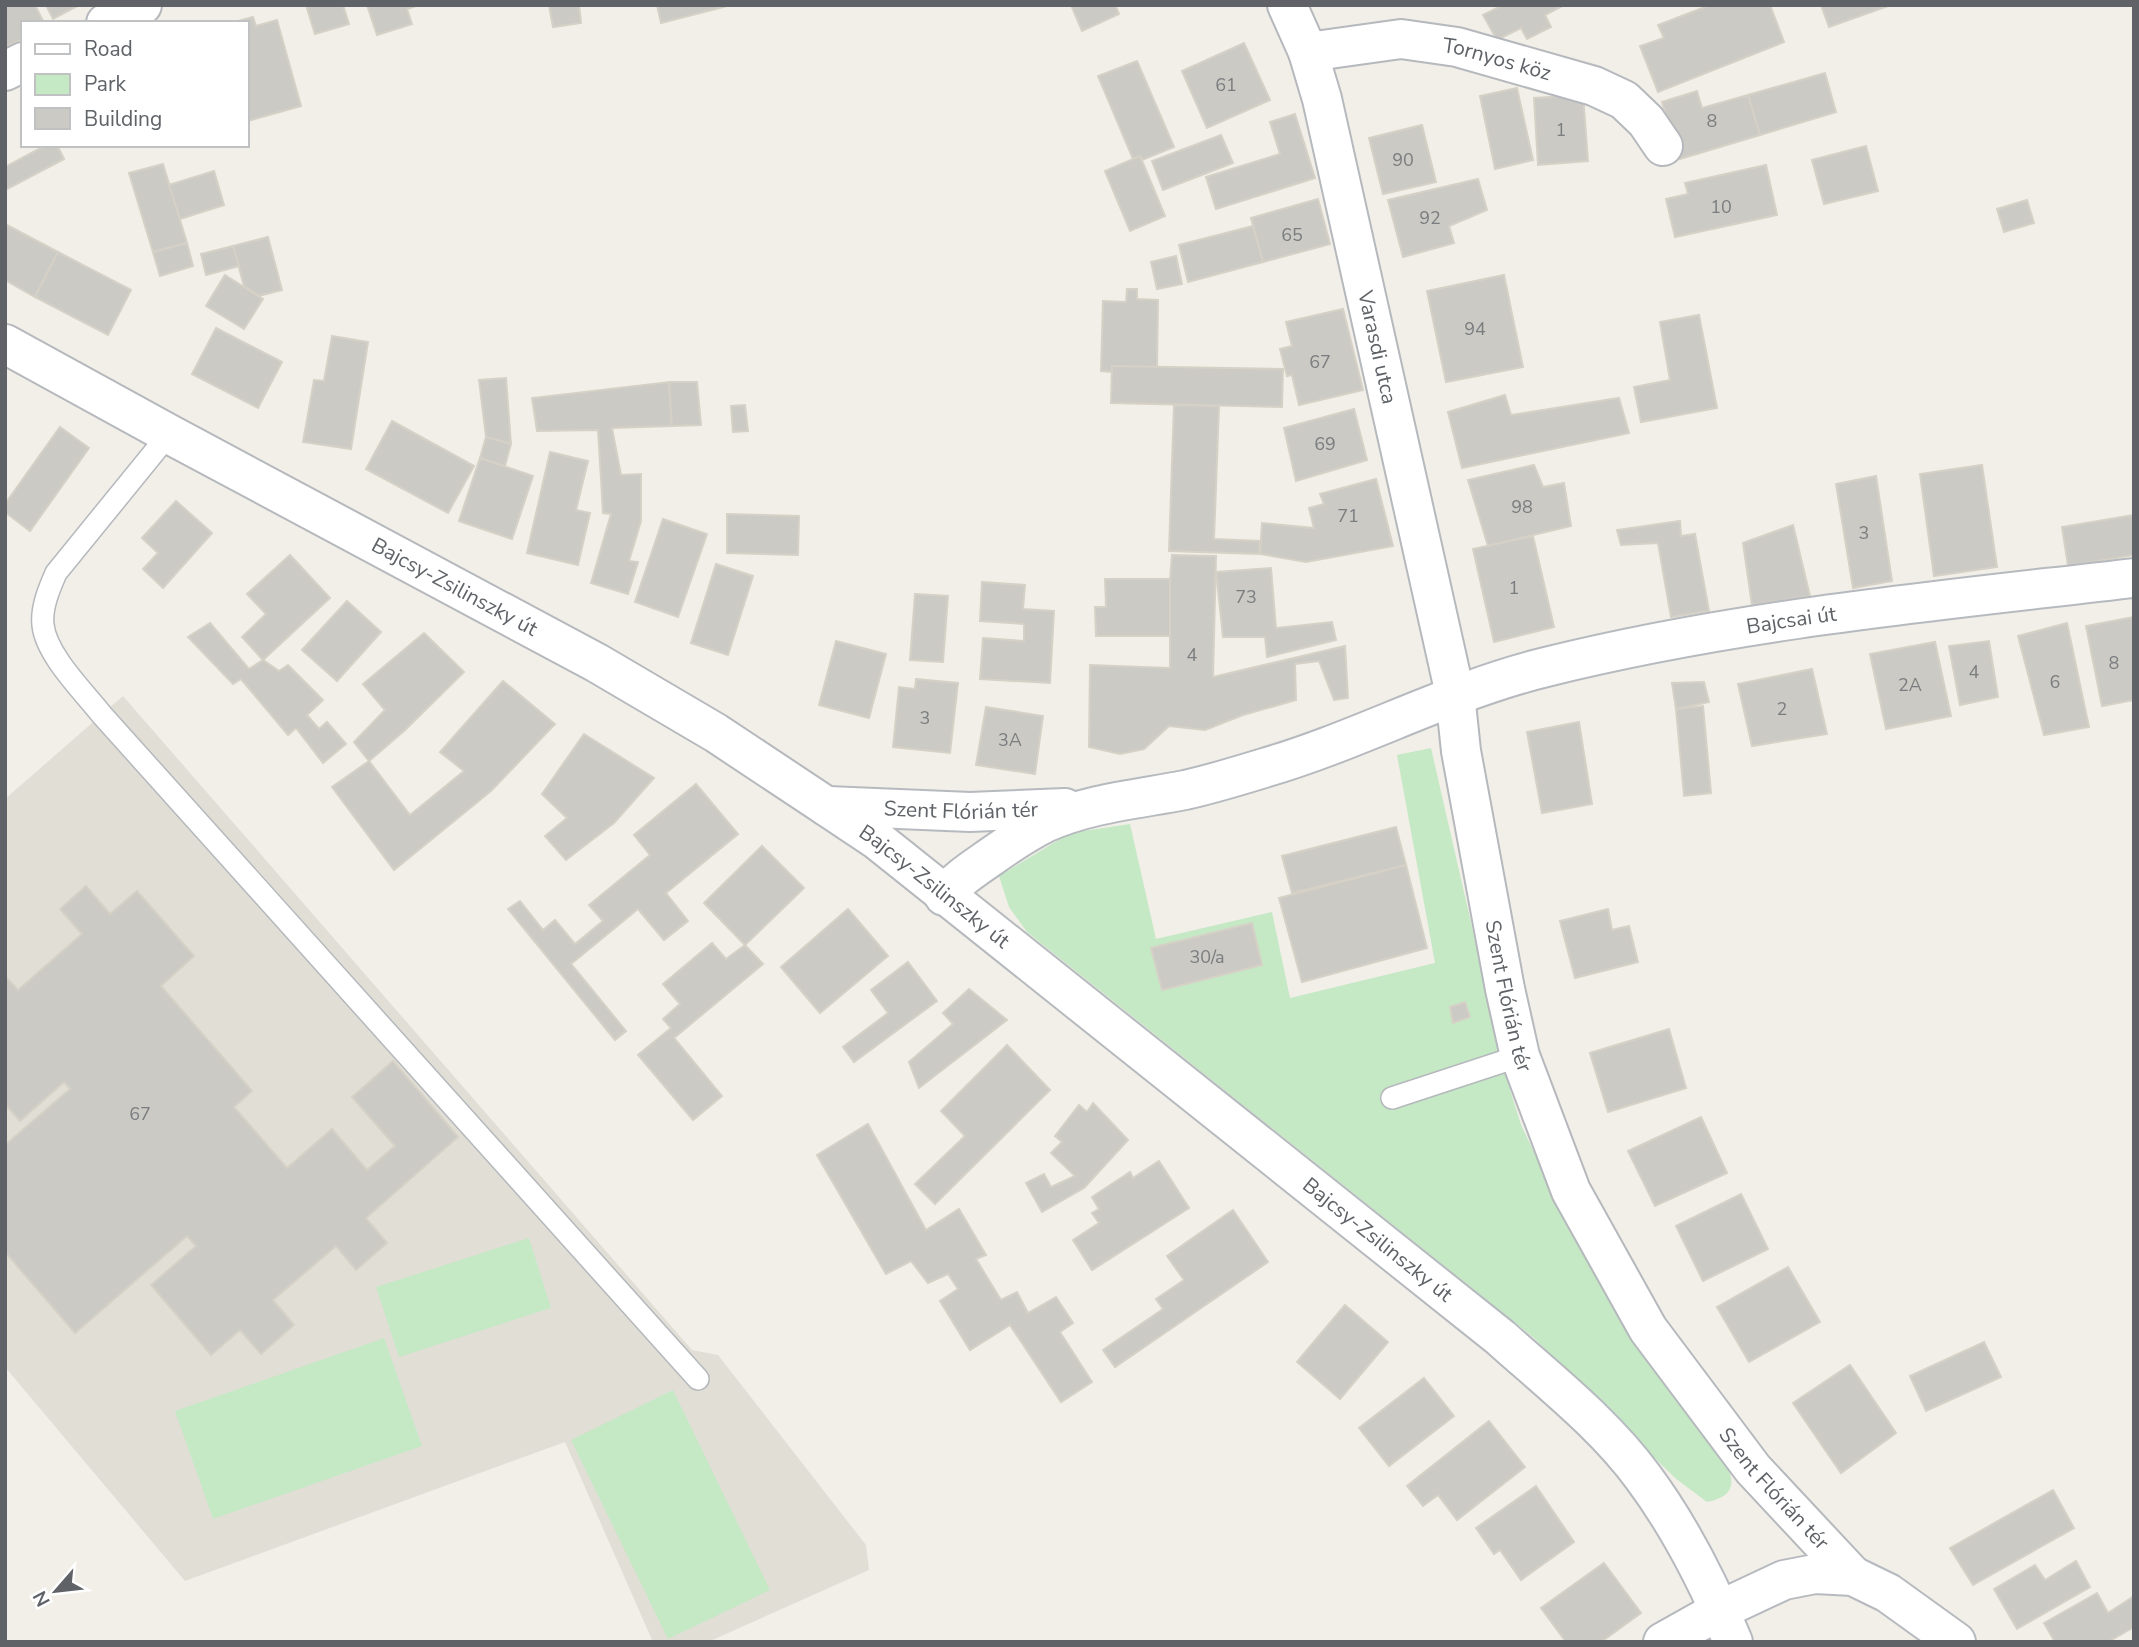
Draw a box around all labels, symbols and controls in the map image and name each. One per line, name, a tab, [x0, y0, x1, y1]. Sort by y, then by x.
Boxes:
legend	[21, 21, 248, 147]
street label: Tornyos köz	[1441, 31, 1555, 87]
text: Road	[84, 35, 133, 63]
text: Park	[84, 70, 126, 98]
house number: 61	[1215, 73, 1237, 97]
text: Building	[84, 105, 162, 133]
house number: 8	[1707, 109, 1717, 133]
house number: 1	[1556, 118, 1566, 142]
house number: 90	[1392, 148, 1414, 172]
house number: 10	[1710, 195, 1732, 219]
house number: 92	[1419, 206, 1441, 230]
house number: 65	[1281, 223, 1303, 247]
street label: Varasdi utca	[1351, 287, 1404, 407]
house number: 94	[1464, 317, 1486, 341]
house number: 67	[1309, 350, 1331, 374]
house number: 69	[1314, 432, 1336, 456]
house number: 98	[1511, 495, 1533, 519]
house number: 71	[1337, 504, 1359, 528]
house number: 3	[1859, 521, 1869, 545]
street label: Bajcsy-Zsilinszky út	[367, 531, 543, 643]
house number: 1	[1509, 576, 1519, 600]
house number: 73	[1235, 585, 1257, 609]
street label: Bajcsai út	[1744, 599, 1839, 641]
house number: 4	[1187, 643, 1198, 667]
house number: 8	[2109, 651, 2119, 675]
house number: 4	[1969, 660, 1980, 684]
house number: 6	[2050, 670, 2060, 694]
house number: 2A	[1898, 673, 1922, 697]
house number: 2	[1777, 697, 1787, 721]
house number: 3	[920, 706, 930, 730]
house number: 3A	[998, 728, 1022, 752]
street label: Szent Flórián tér	[883, 794, 1039, 826]
street label: Bajcsy-Zsilinszky út	[854, 818, 1016, 955]
street label: Szent Flórián tér	[1479, 918, 1539, 1076]
house number: 30/a	[1189, 945, 1225, 969]
house number: 67	[129, 1102, 151, 1126]
street label: Bajcsy-Zsilinszky út	[1297, 1171, 1459, 1309]
street label: Szent Flórián tér	[1713, 1422, 1836, 1556]
north arrow	[21, 1556, 91, 1626]
text: N	[27, 1586, 57, 1611]

